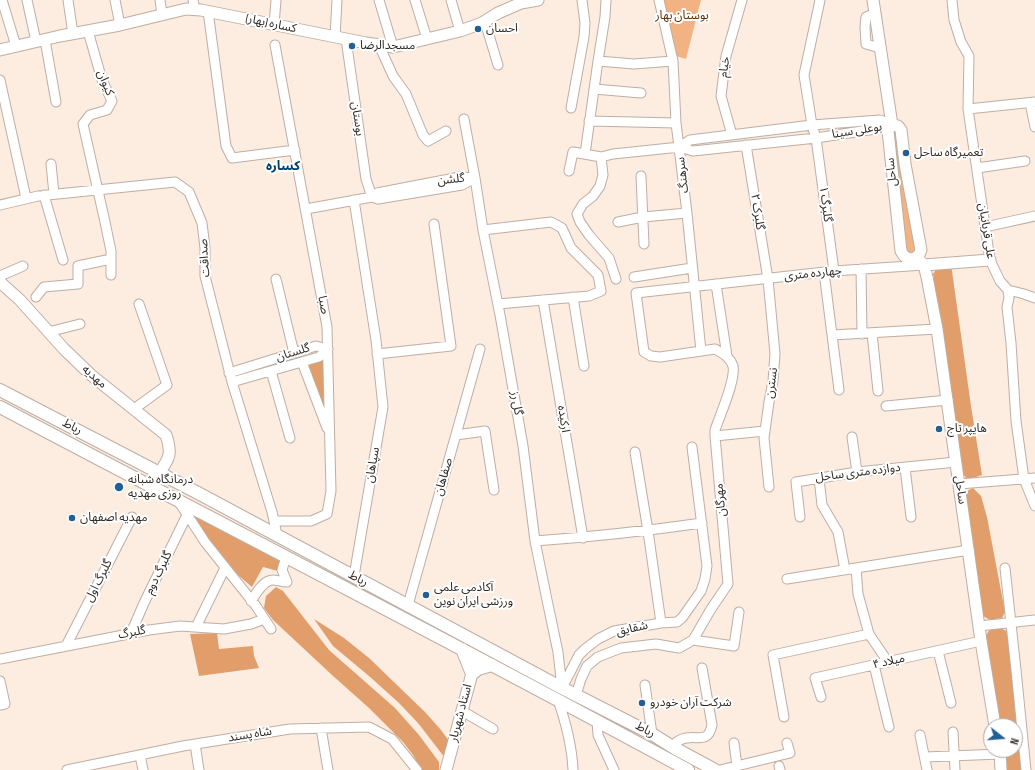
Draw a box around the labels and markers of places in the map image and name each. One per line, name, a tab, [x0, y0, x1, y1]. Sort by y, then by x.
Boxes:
place label: احسان	[486, 22, 518, 36]
marker: احسان	[473, 24, 483, 34]
place label: مسجدالرضا	[360, 39, 415, 53]
marker: مسجدالرضا	[347, 41, 357, 51]
place label: تعمیرگاه ساحل	[914, 146, 983, 160]
marker: تعمیرگاه ساحل	[901, 148, 911, 158]
place label: هایپر تاج	[947, 422, 987, 436]
marker: هایپر تاج	[934, 424, 944, 434]
place label: درمانگاه شبانه روزی مهدیه	[128, 473, 193, 501]
marker: درمانگاه شبانه روزی مهدیه	[113, 481, 125, 493]
place label: مهدیه اصفهان	[80, 511, 148, 525]
marker: مهدیه اصفهان	[67, 513, 77, 523]
place label: آکادمی علمی ورزشی ایران نوین	[434, 581, 513, 609]
marker: آکادمی علمی ورزشی ایران نوین	[421, 590, 431, 600]
place label: شرکت آران خودرو	[650, 696, 732, 710]
marker: شرکت آران خودرو	[637, 698, 647, 708]

